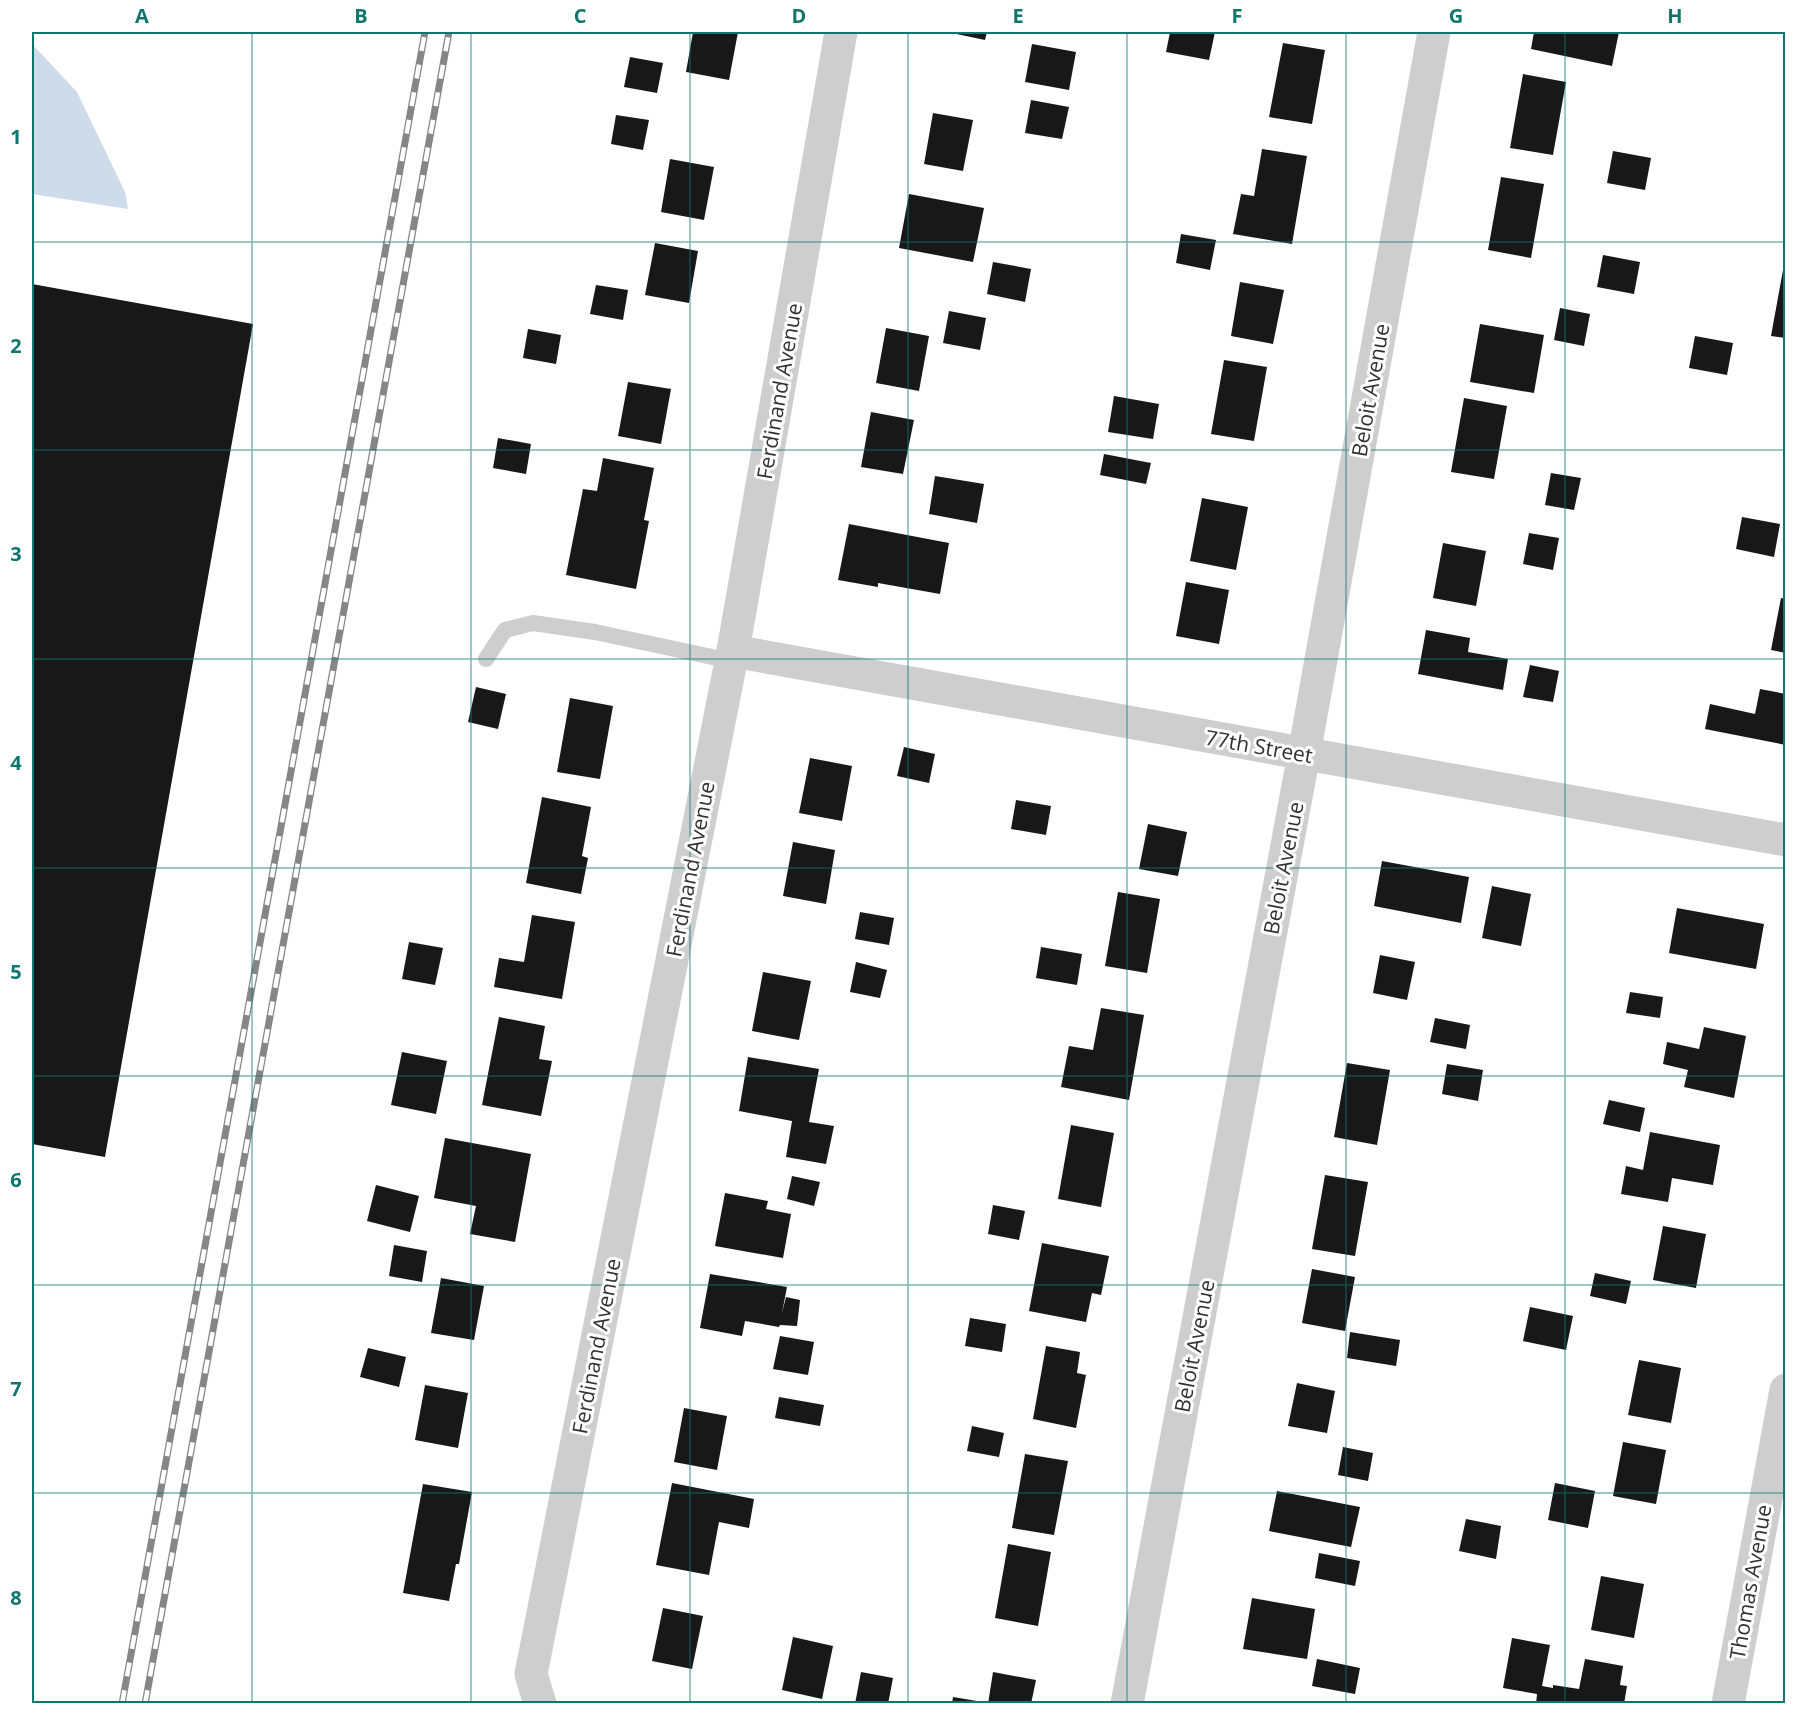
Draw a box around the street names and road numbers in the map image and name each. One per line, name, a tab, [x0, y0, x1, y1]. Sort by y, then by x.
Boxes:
street label: Ferdinand Avenue	[750, 301, 808, 481]
street label: Beloit Avenue	[1345, 321, 1395, 459]
street label: 77th Street	[1203, 723, 1315, 769]
street label: Ferdinand Avenue	[659, 779, 721, 959]
street label: Beloit Avenue	[1256, 799, 1310, 937]
street label: Ferdinand Avenue	[565, 1256, 627, 1436]
street label: Beloit Avenue	[1167, 1277, 1221, 1415]
street label: Thomas Avenue	[1723, 1502, 1777, 1662]

